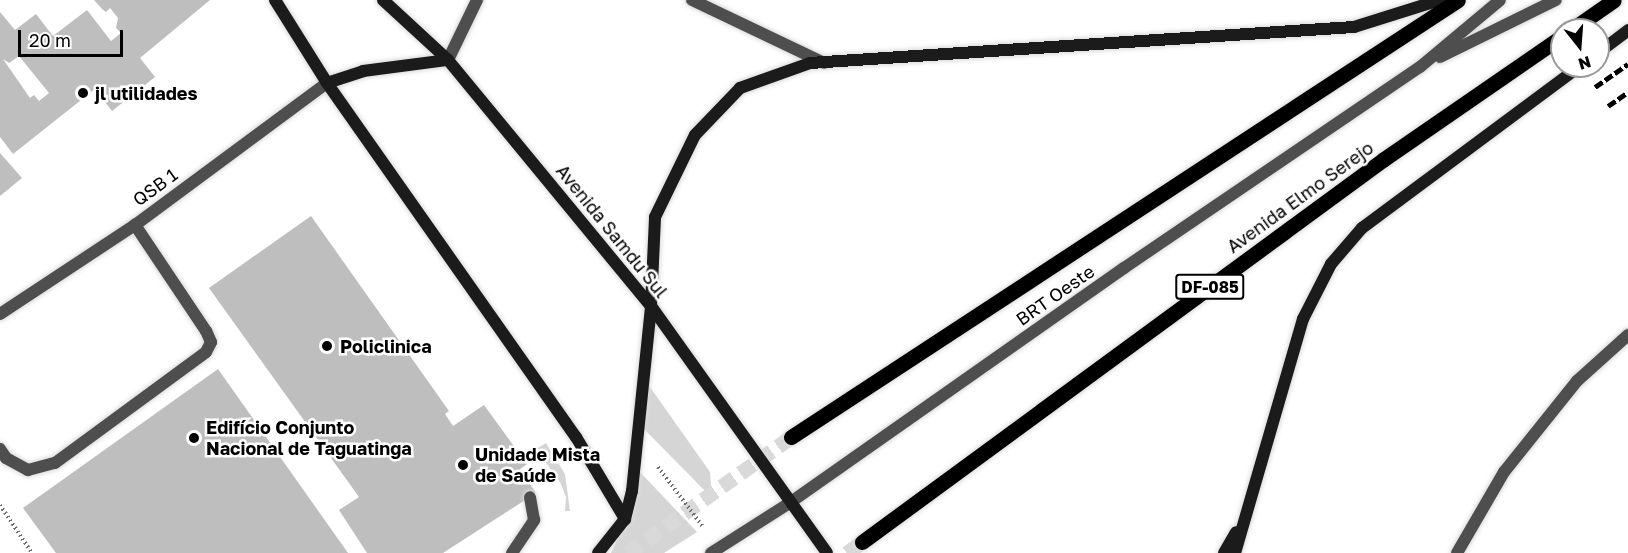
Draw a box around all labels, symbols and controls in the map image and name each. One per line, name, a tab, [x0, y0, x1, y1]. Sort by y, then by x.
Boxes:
scale bar	[21, 18, 126, 56]
north arrow	[1550, 18, 1610, 78]
text: 20 m	[29, 29, 71, 51]
text: N	[1576, 52, 1593, 75]
place label: jl utilidades	[95, 82, 198, 104]
marker: jl utilidades	[76, 86, 90, 100]
street label: Avenida Elmo Serejo	[1223, 137, 1377, 257]
street label: Avenida Samdu Sul	[552, 160, 672, 302]
street label: QSB 1	[128, 164, 182, 210]
street label: BRT Oeste	[1012, 260, 1098, 330]
road number: DF-085	[1174, 274, 1246, 300]
place label: Policlinica	[340, 335, 432, 357]
marker: Policlinica	[318, 337, 336, 355]
place label: Edifício Conjunto Nacional de Taguatinga	[206, 417, 412, 460]
marker: Edifício Conjunto Nacional de Taguatinga	[187, 431, 201, 445]
place label: Unidade Mista de Saúde	[475, 444, 600, 486]
marker: Unidade Mista de Saúde	[456, 458, 470, 472]

